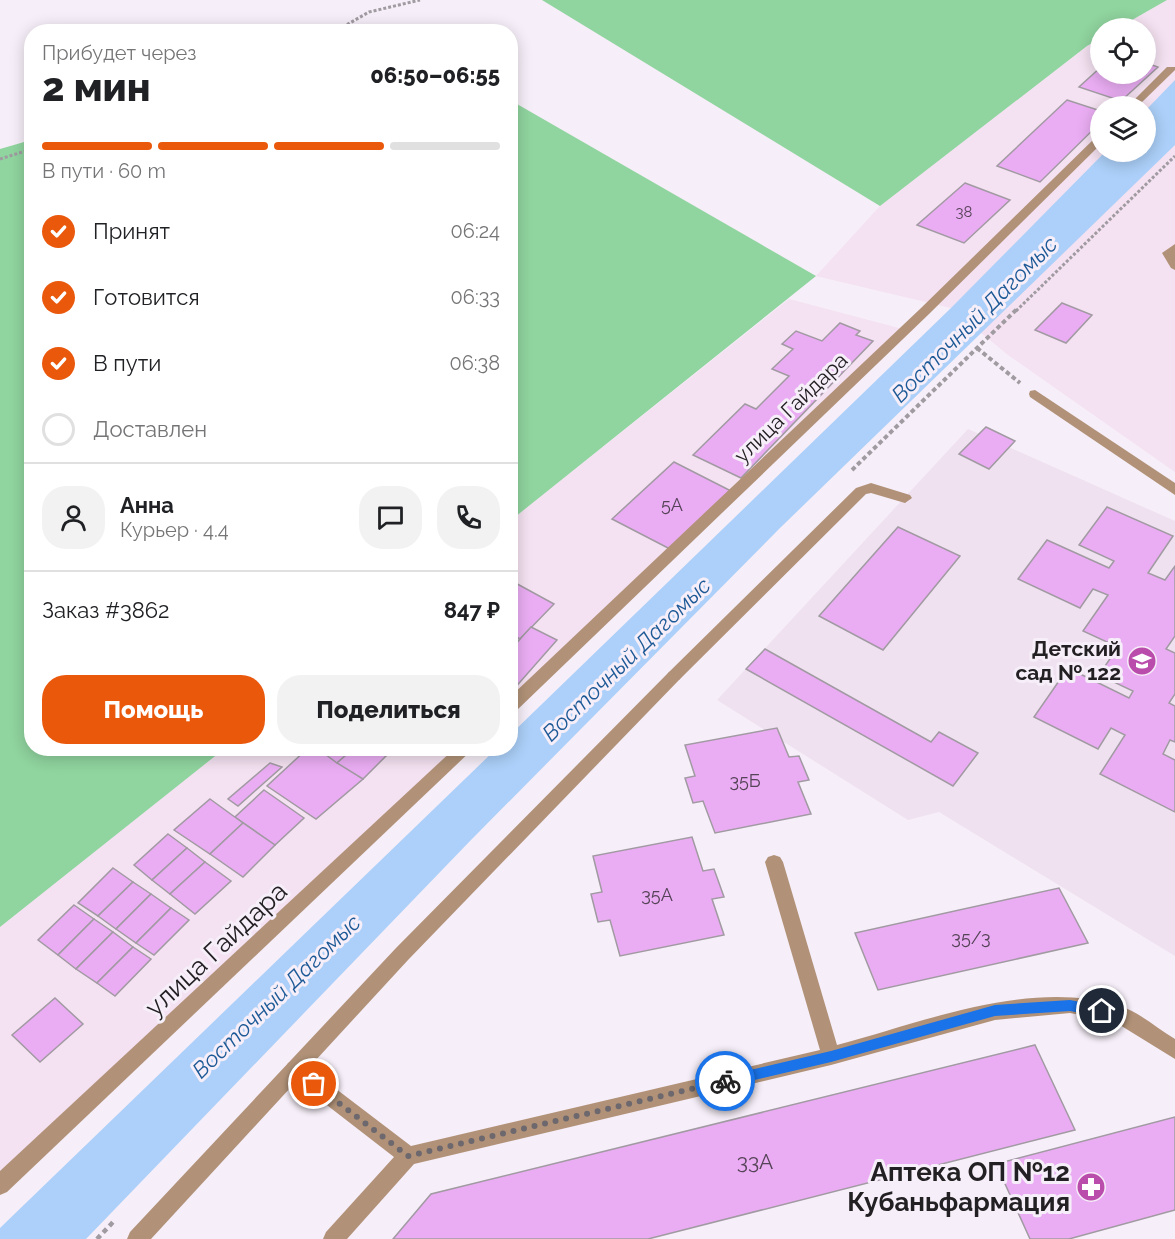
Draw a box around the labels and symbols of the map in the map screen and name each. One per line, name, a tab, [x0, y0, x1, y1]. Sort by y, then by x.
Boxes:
house number: 38	[956, 203, 973, 221]
water label: Восточный Дагомыс	[886, 230, 1063, 407]
street label: улица Гайдара	[729, 347, 852, 468]
house number: 5А	[661, 494, 683, 515]
water label: Восточный Дагомыс	[537, 572, 716, 746]
place label: Детский сад № 122	[1015, 636, 1121, 685]
school or university icon: Детский сад № 122	[1126, 645, 1158, 677]
house number: 35Б	[729, 770, 761, 791]
street label: улица Гайдара	[139, 876, 293, 1022]
house number: 35А	[641, 884, 673, 905]
water label: Восточный Дагомыс	[187, 909, 366, 1083]
house number: 35/3	[951, 927, 991, 948]
pin	[1076, 985, 1127, 1036]
courier	[695, 1051, 755, 1111]
pin	[288, 1058, 339, 1109]
house number: 33А	[737, 1149, 773, 1174]
place label: Аптека ОП №12 Кубаньфармация	[847, 1157, 1070, 1217]
pharmacy icon: Аптека ОП №12 Кубаньфармация	[1075, 1171, 1107, 1203]

